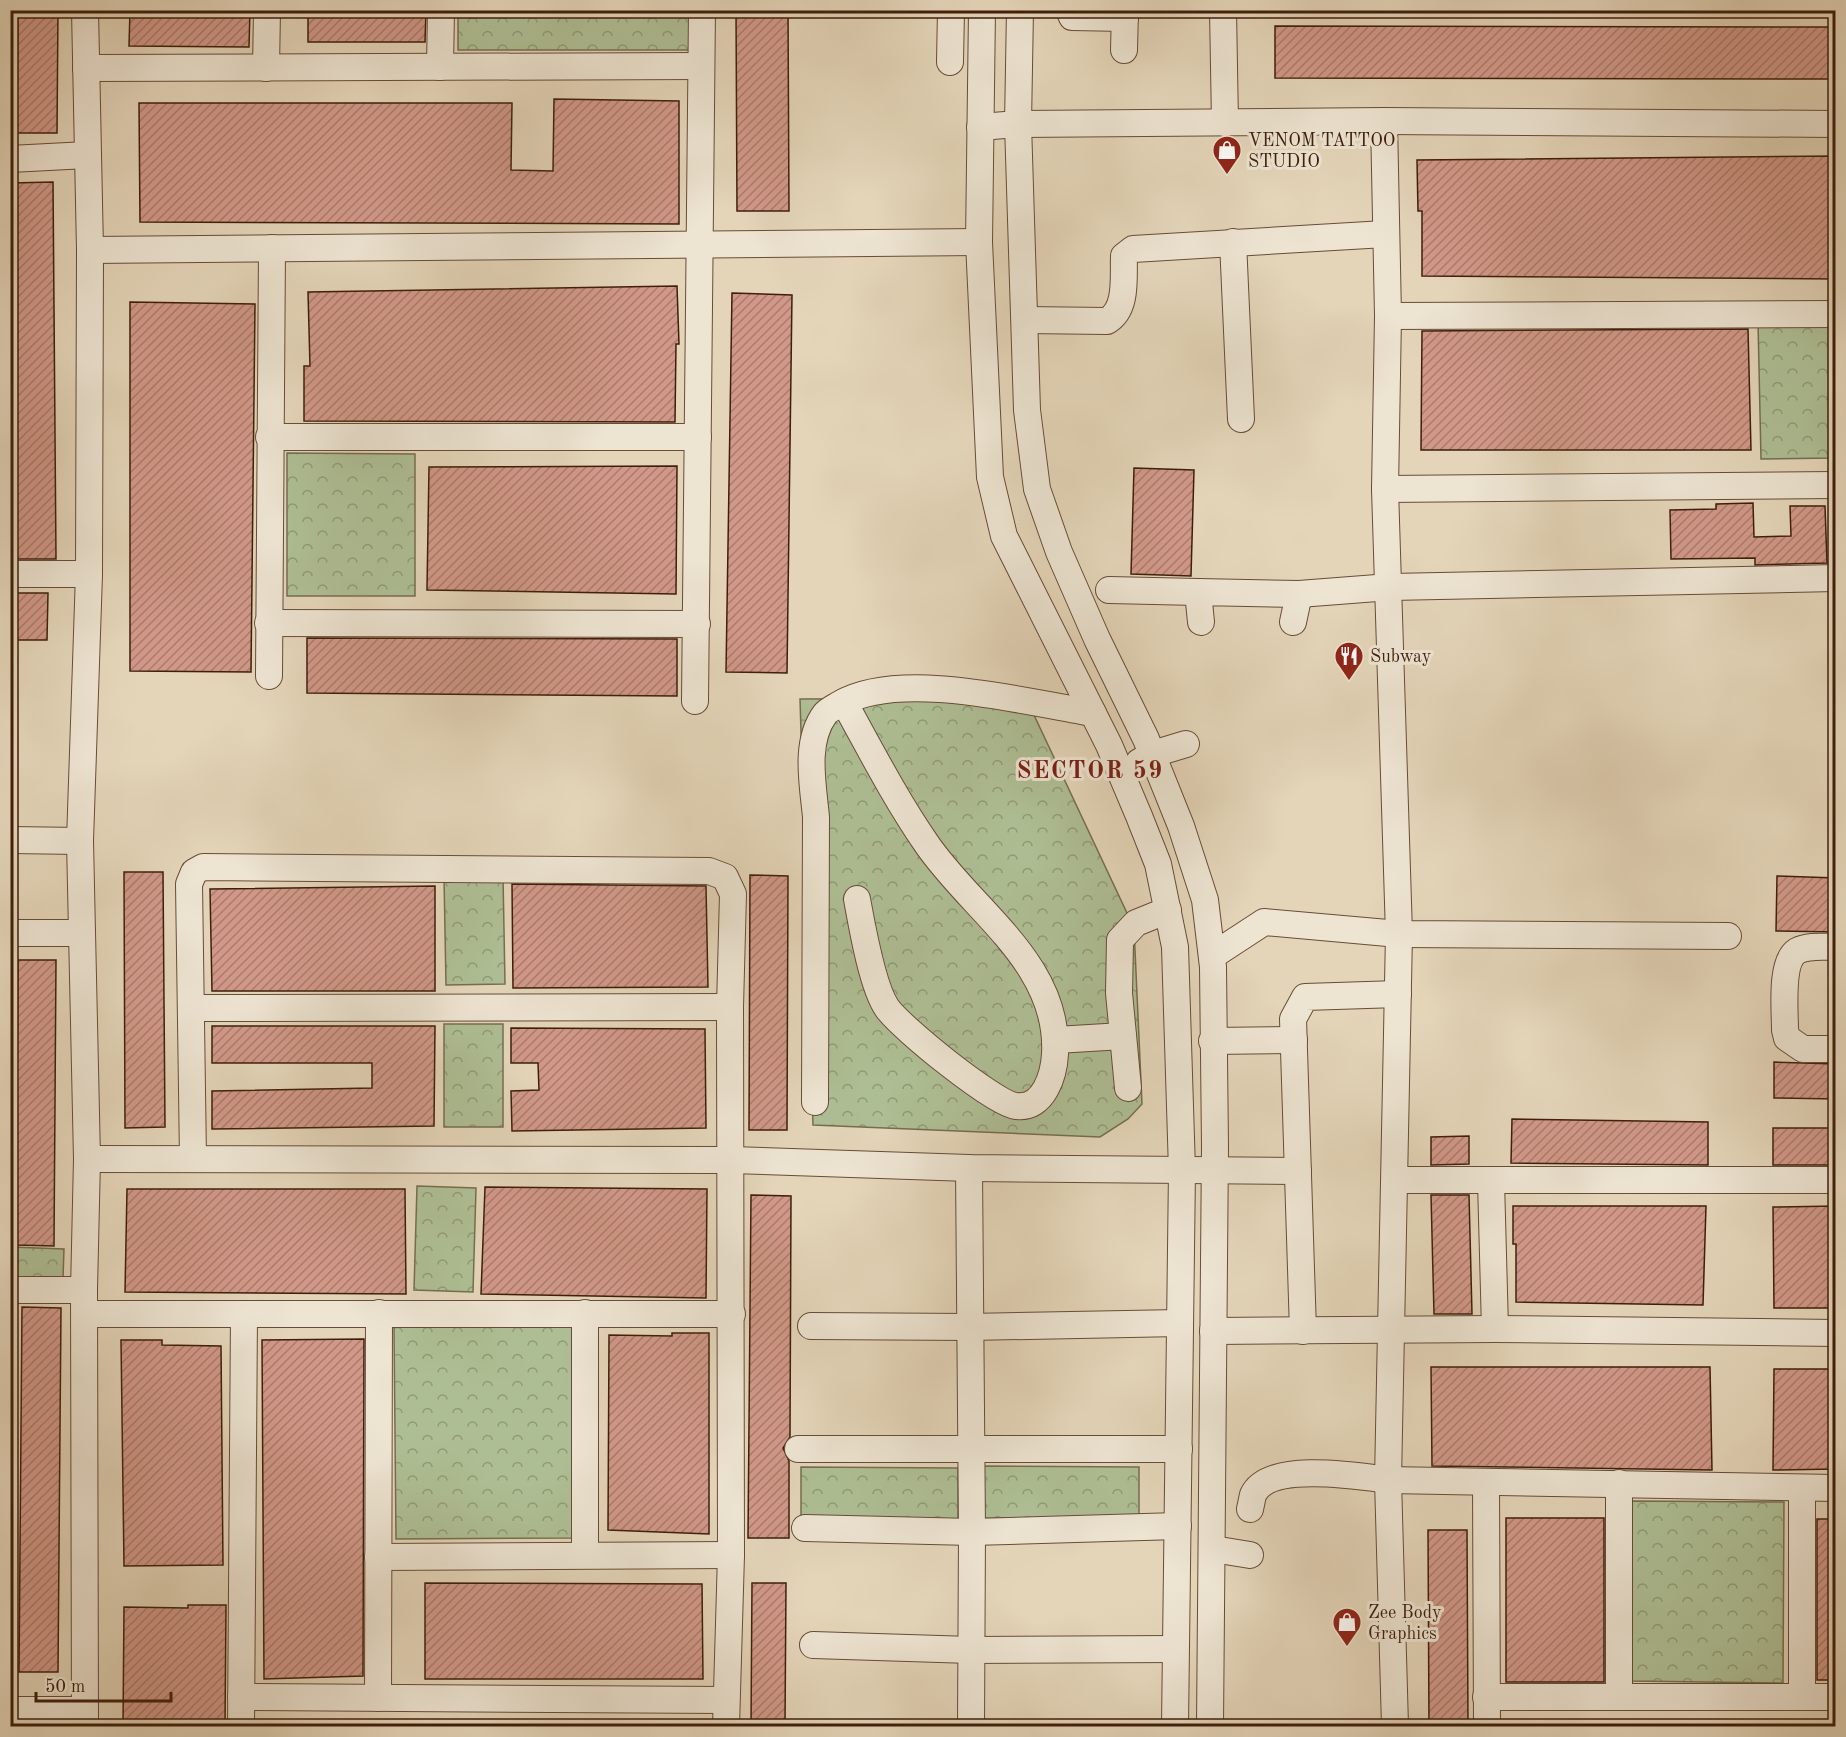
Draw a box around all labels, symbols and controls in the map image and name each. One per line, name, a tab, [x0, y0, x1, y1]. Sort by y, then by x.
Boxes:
place label: VENOM TATTOO STUDIO	[1248, 132, 1395, 171]
shop icon: VENOM TATTOO STUDIO	[1211, 134, 1243, 176]
restaurant icon: Subway	[1333, 640, 1365, 682]
place label: Subway	[1370, 648, 1432, 666]
district label: SECTOR 59	[1016, 759, 1164, 784]
place label: Zee Body Graphics	[1368, 1604, 1442, 1643]
shop icon: Zee Body Graphics	[1331, 1606, 1363, 1648]
scale bar	[36, 1665, 171, 1703]
text: 50 m	[45, 1678, 85, 1696]

